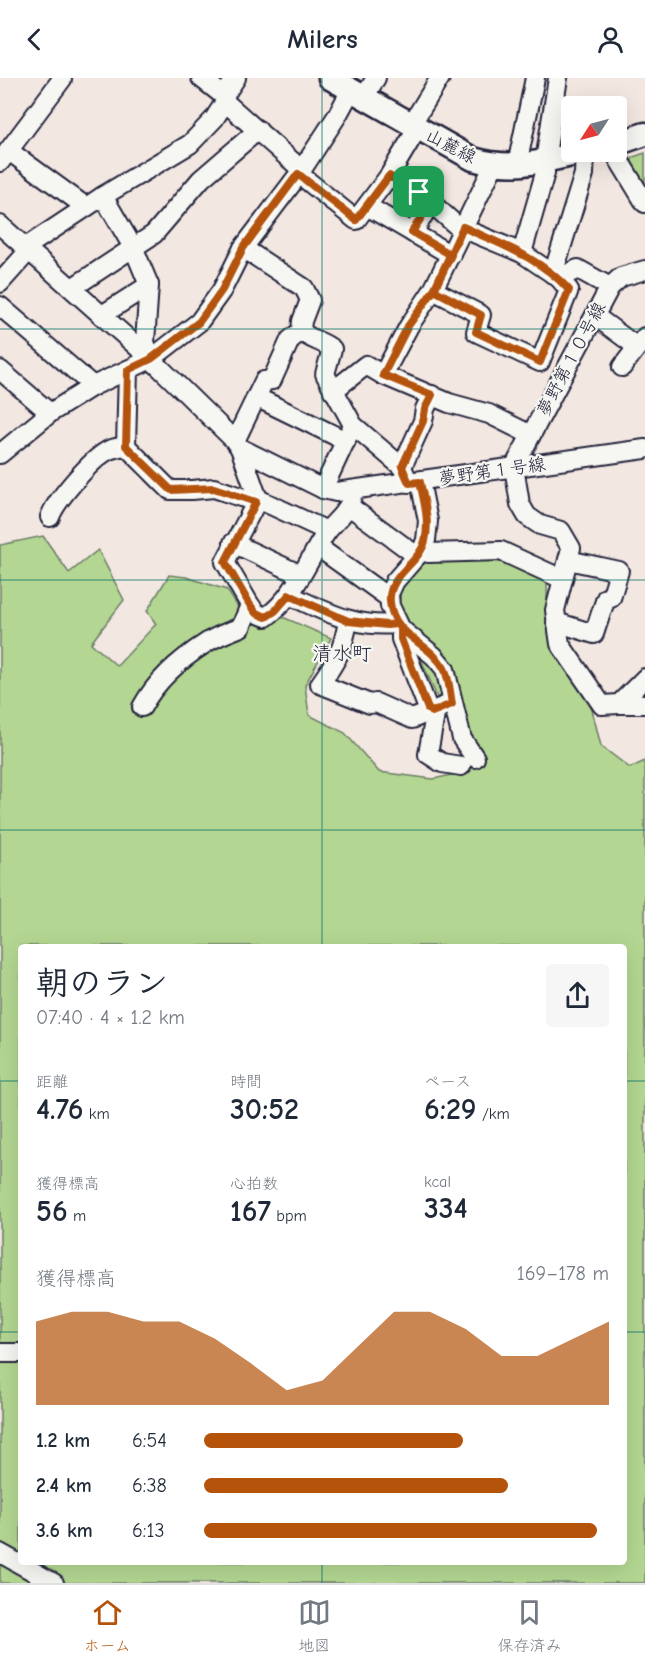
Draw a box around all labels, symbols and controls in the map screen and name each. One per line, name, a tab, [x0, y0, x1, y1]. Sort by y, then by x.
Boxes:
icon: back	[18, 23, 51, 56]
icon: person	[594, 23, 627, 56]
text: Milers	[287, 24, 358, 55]
north arrow	[561, 96, 627, 162]
map controls	[561, 96, 627, 162]
street label: 山麓線	[422, 125, 480, 168]
pin	[393, 166, 444, 217]
icon: arrive	[402, 175, 435, 208]
street label: 夢野第１０号線	[533, 299, 610, 420]
street label: 夢野第１号線	[437, 454, 547, 489]
district label: 清水町	[312, 642, 372, 665]
text: 朝のラン	[36, 964, 168, 1002]
button: share	[546, 964, 609, 1027]
text: 07:40 · 4 × 1.2 km	[36, 1006, 185, 1029]
text: 距離	[36, 1073, 68, 1091]
text: 時間	[230, 1073, 262, 1091]
text: ペース	[424, 1073, 471, 1091]
text: 4.76	[36, 1092, 83, 1127]
text: 30:52	[230, 1092, 299, 1127]
text: 6:29	[424, 1092, 477, 1127]
text: km	[83, 1105, 110, 1123]
text: /km	[477, 1105, 510, 1123]
text: kcal	[424, 1173, 451, 1191]
text: 獲得標高	[36, 1175, 100, 1193]
text: 心拍数	[230, 1175, 278, 1193]
text: 334	[424, 1191, 468, 1226]
text: 56	[36, 1194, 68, 1229]
text: 167	[230, 1194, 271, 1229]
text: m	[68, 1207, 86, 1225]
text: bpm	[271, 1207, 307, 1225]
text: 169–178 m	[517, 1262, 609, 1285]
text: 獲得標高	[36, 1267, 116, 1290]
text: 1.2 km	[36, 1429, 90, 1452]
text: 6:54	[132, 1429, 167, 1452]
text: 2.4 km	[36, 1474, 92, 1497]
text: 6:38	[132, 1474, 167, 1497]
text: 3.6 km	[36, 1519, 93, 1542]
text: 6:13	[132, 1519, 165, 1542]
tab: ホーム	[83, 1596, 131, 1656]
tab: 地図	[298, 1596, 331, 1656]
tab: 保存済み	[498, 1596, 562, 1656]

